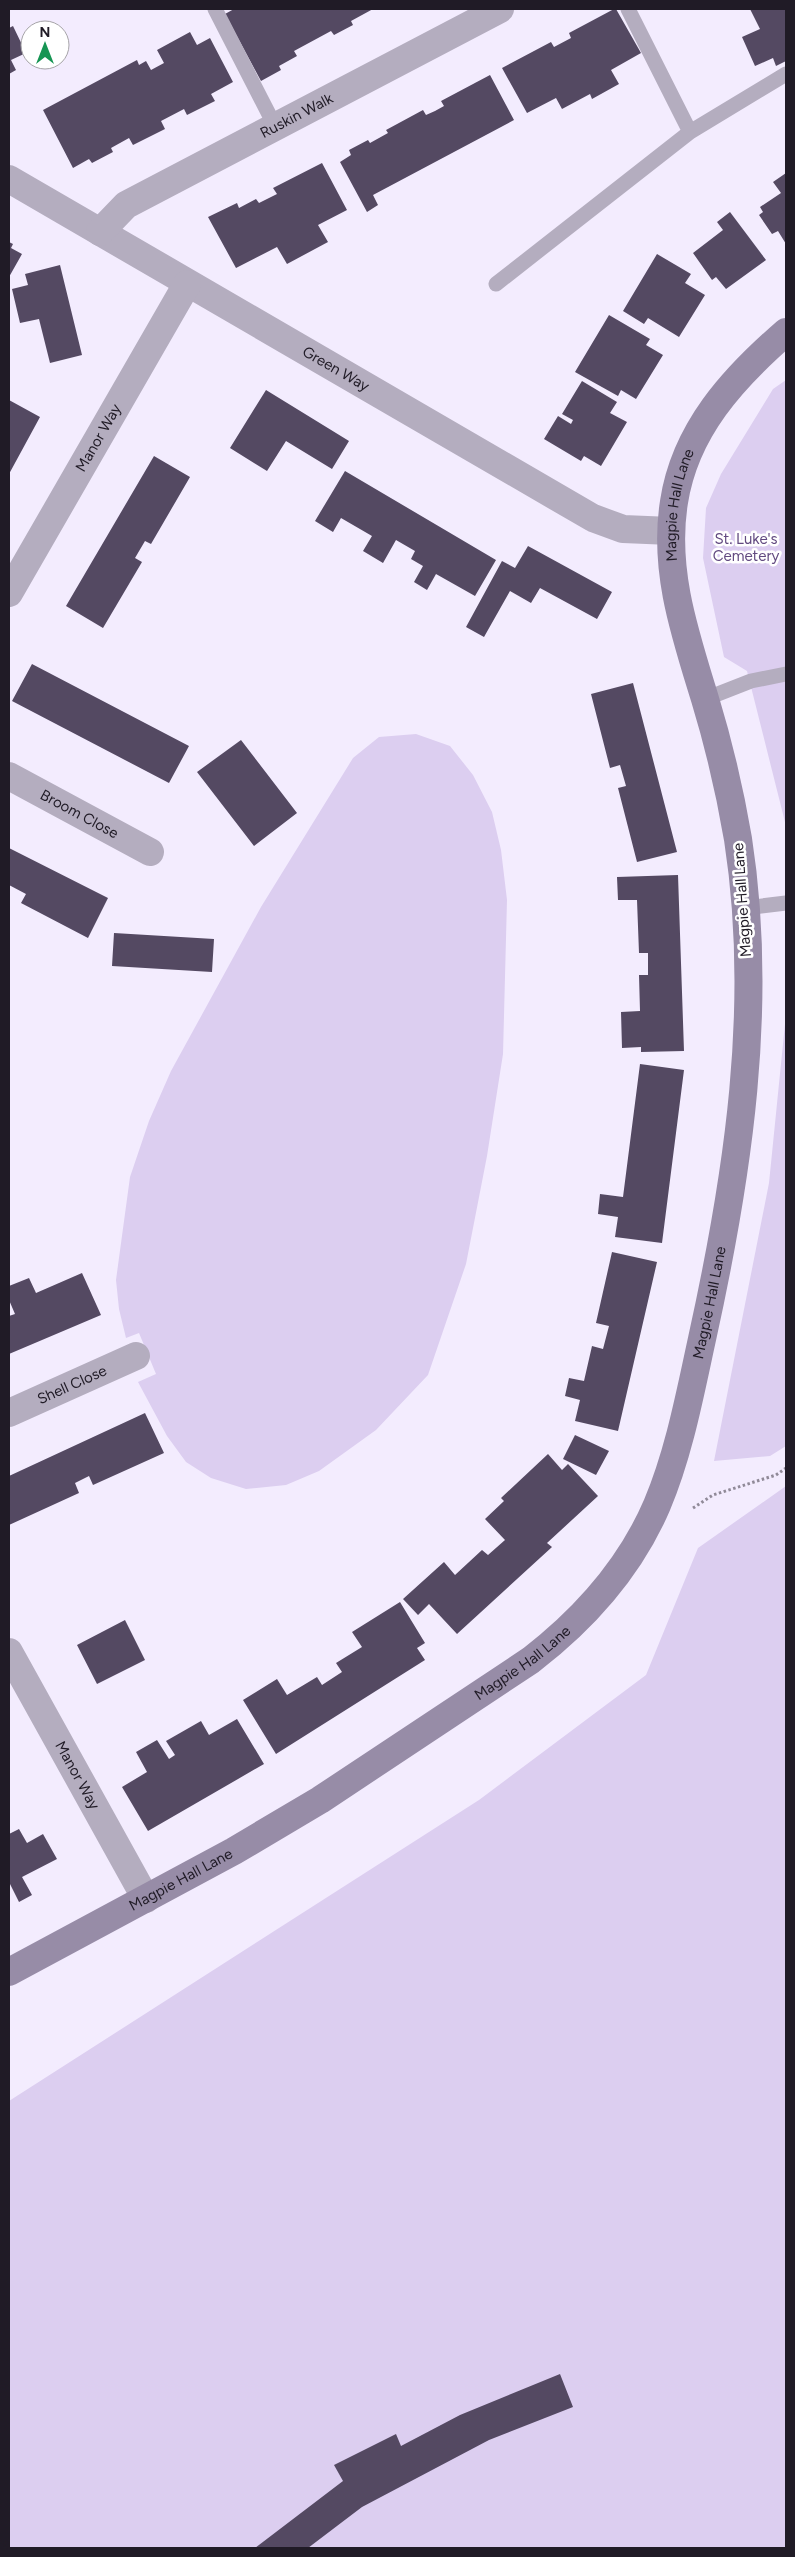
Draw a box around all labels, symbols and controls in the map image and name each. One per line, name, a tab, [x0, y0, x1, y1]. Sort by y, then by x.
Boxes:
north arrow	[20, 20, 70, 70]
text: N	[40, 24, 50, 41]
street label: Ruskin Walk	[257, 89, 337, 142]
street label: Green Way	[299, 342, 373, 395]
street label: Manor Way	[72, 401, 125, 475]
street label: Magpie Hall Lane	[662, 446, 698, 562]
park label: St. Luke's Cemetery	[713, 530, 779, 565]
street label: Broom Close	[37, 786, 122, 842]
street label: Magpie Hall Lane	[729, 842, 755, 958]
street label: Magpie Hall Lane	[689, 1245, 730, 1361]
street label: Shell Close	[34, 1361, 109, 1408]
street label: Magpie Hall Lane	[471, 1622, 574, 1704]
street label: Manor Way	[51, 1738, 104, 1813]
street label: Magpie Hall Lane	[126, 1845, 236, 1915]

